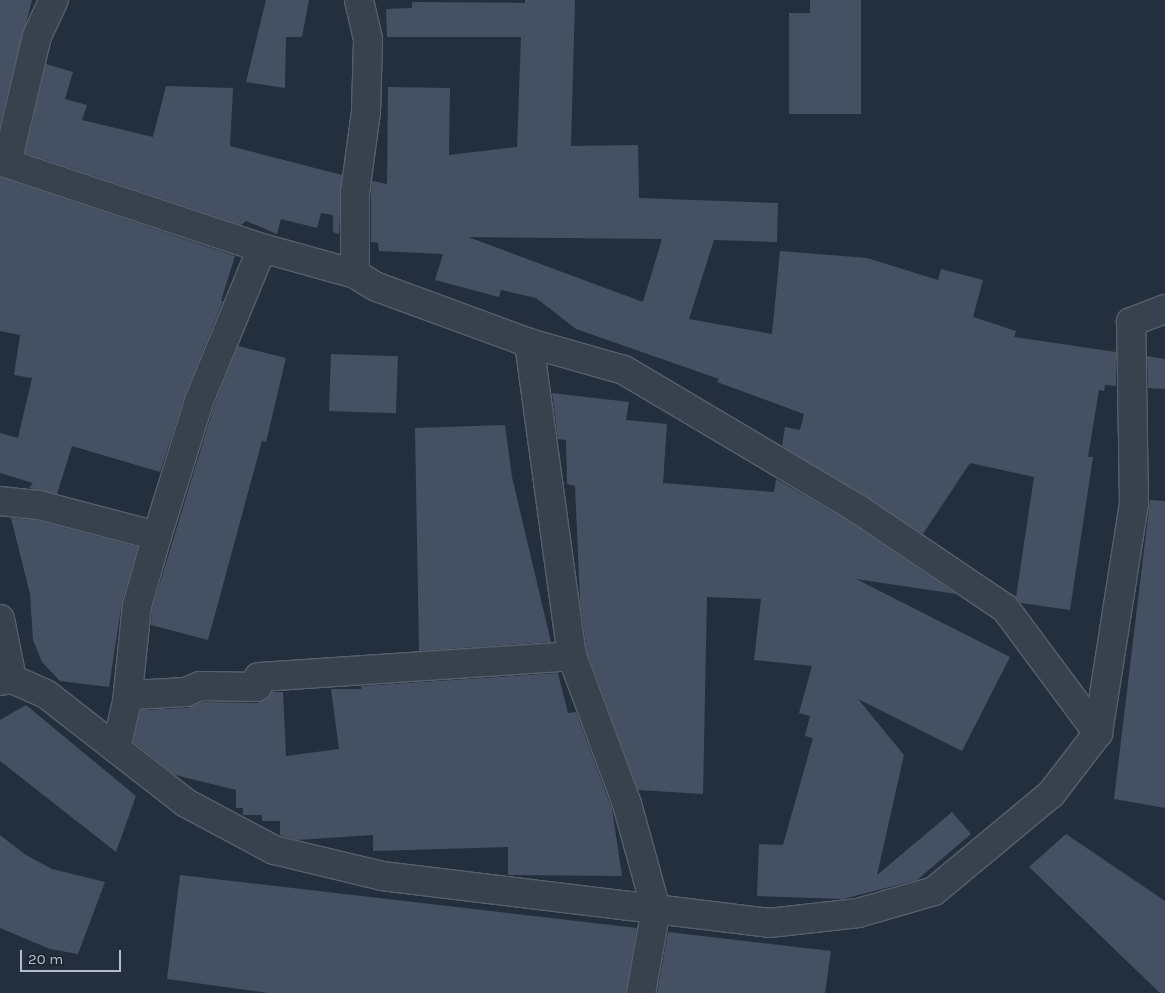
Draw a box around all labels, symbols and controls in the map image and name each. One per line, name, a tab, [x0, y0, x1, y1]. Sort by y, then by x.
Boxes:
scale bar	[22, 940, 124, 972]
text: 20 m	[28, 950, 63, 968]

